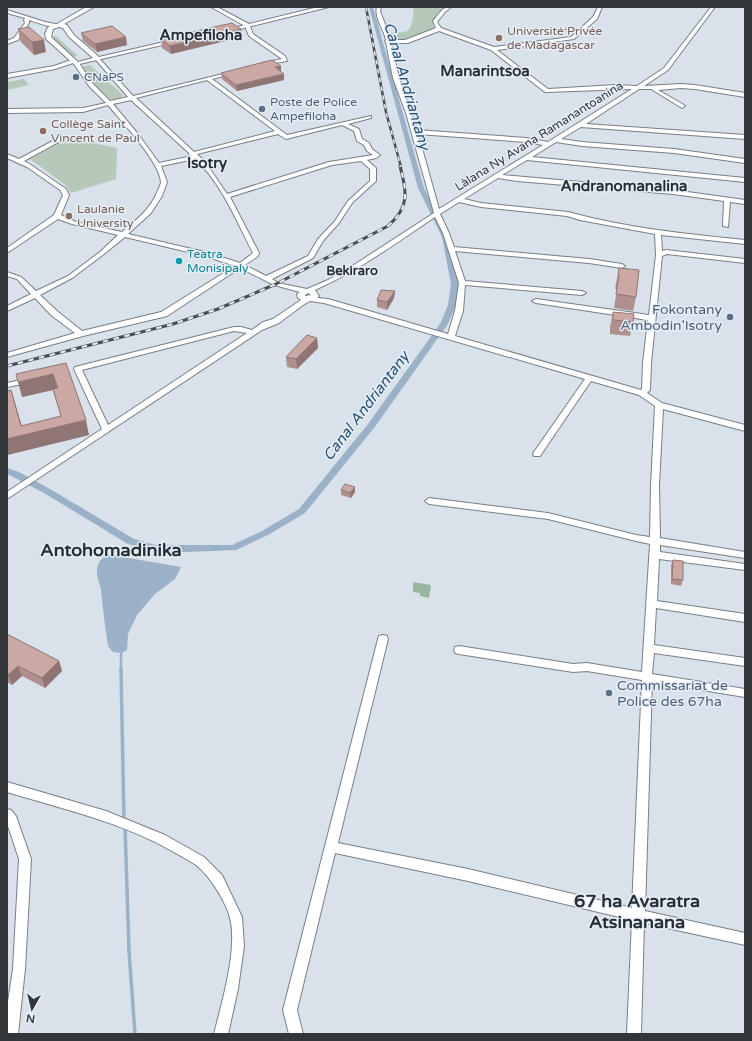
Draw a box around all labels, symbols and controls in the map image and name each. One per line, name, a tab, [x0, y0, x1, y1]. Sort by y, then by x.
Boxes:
water label: Canal Andriantany	[380, 20, 434, 154]
place label: Université Privée de Madagascar	[507, 24, 603, 52]
district label: Ampefiloha	[160, 26, 242, 45]
marker: Université Privée de Madagascar	[494, 33, 504, 43]
district label: Manarintsoa	[440, 62, 530, 80]
place label: CNaPS	[84, 70, 124, 84]
marker: CNaPS	[71, 72, 81, 82]
street label: Làlana Ny Avana Ramanantoanina	[452, 78, 626, 194]
place label: Poste de Police Ampefiloha	[270, 95, 357, 123]
marker: Poste de Police Ampefiloha	[257, 104, 267, 114]
place label: Collège Saint Vincent de Paul	[51, 117, 140, 145]
marker: Collège Saint Vincent de Paul	[38, 126, 48, 136]
district label: Isotry	[187, 154, 227, 173]
district label: Andranomanalina	[561, 177, 687, 195]
place label: Laulanie University	[77, 202, 134, 230]
marker: Laulanie University	[64, 211, 74, 221]
place label: Teatra Monisipaly	[187, 247, 249, 275]
marker: Teatra Monisipaly	[174, 256, 184, 266]
district label: Bekiraro	[326, 263, 378, 279]
place label: Fokontany Ambodin'Isotry	[620, 301, 722, 334]
marker: Fokontany Ambodin'Isotry	[725, 312, 735, 322]
water label: Canal Andriantany	[319, 346, 414, 464]
district label: Antohomadinika	[40, 539, 182, 561]
place label: Commissariat de Police des 67ha	[617, 677, 728, 710]
marker: Commissariat de Police des 67ha	[604, 688, 614, 698]
district label: 67 ha Avaratra Atsinanana	[574, 890, 700, 933]
north arrow	[12, 989, 52, 1029]
text: N	[25, 1011, 36, 1025]

